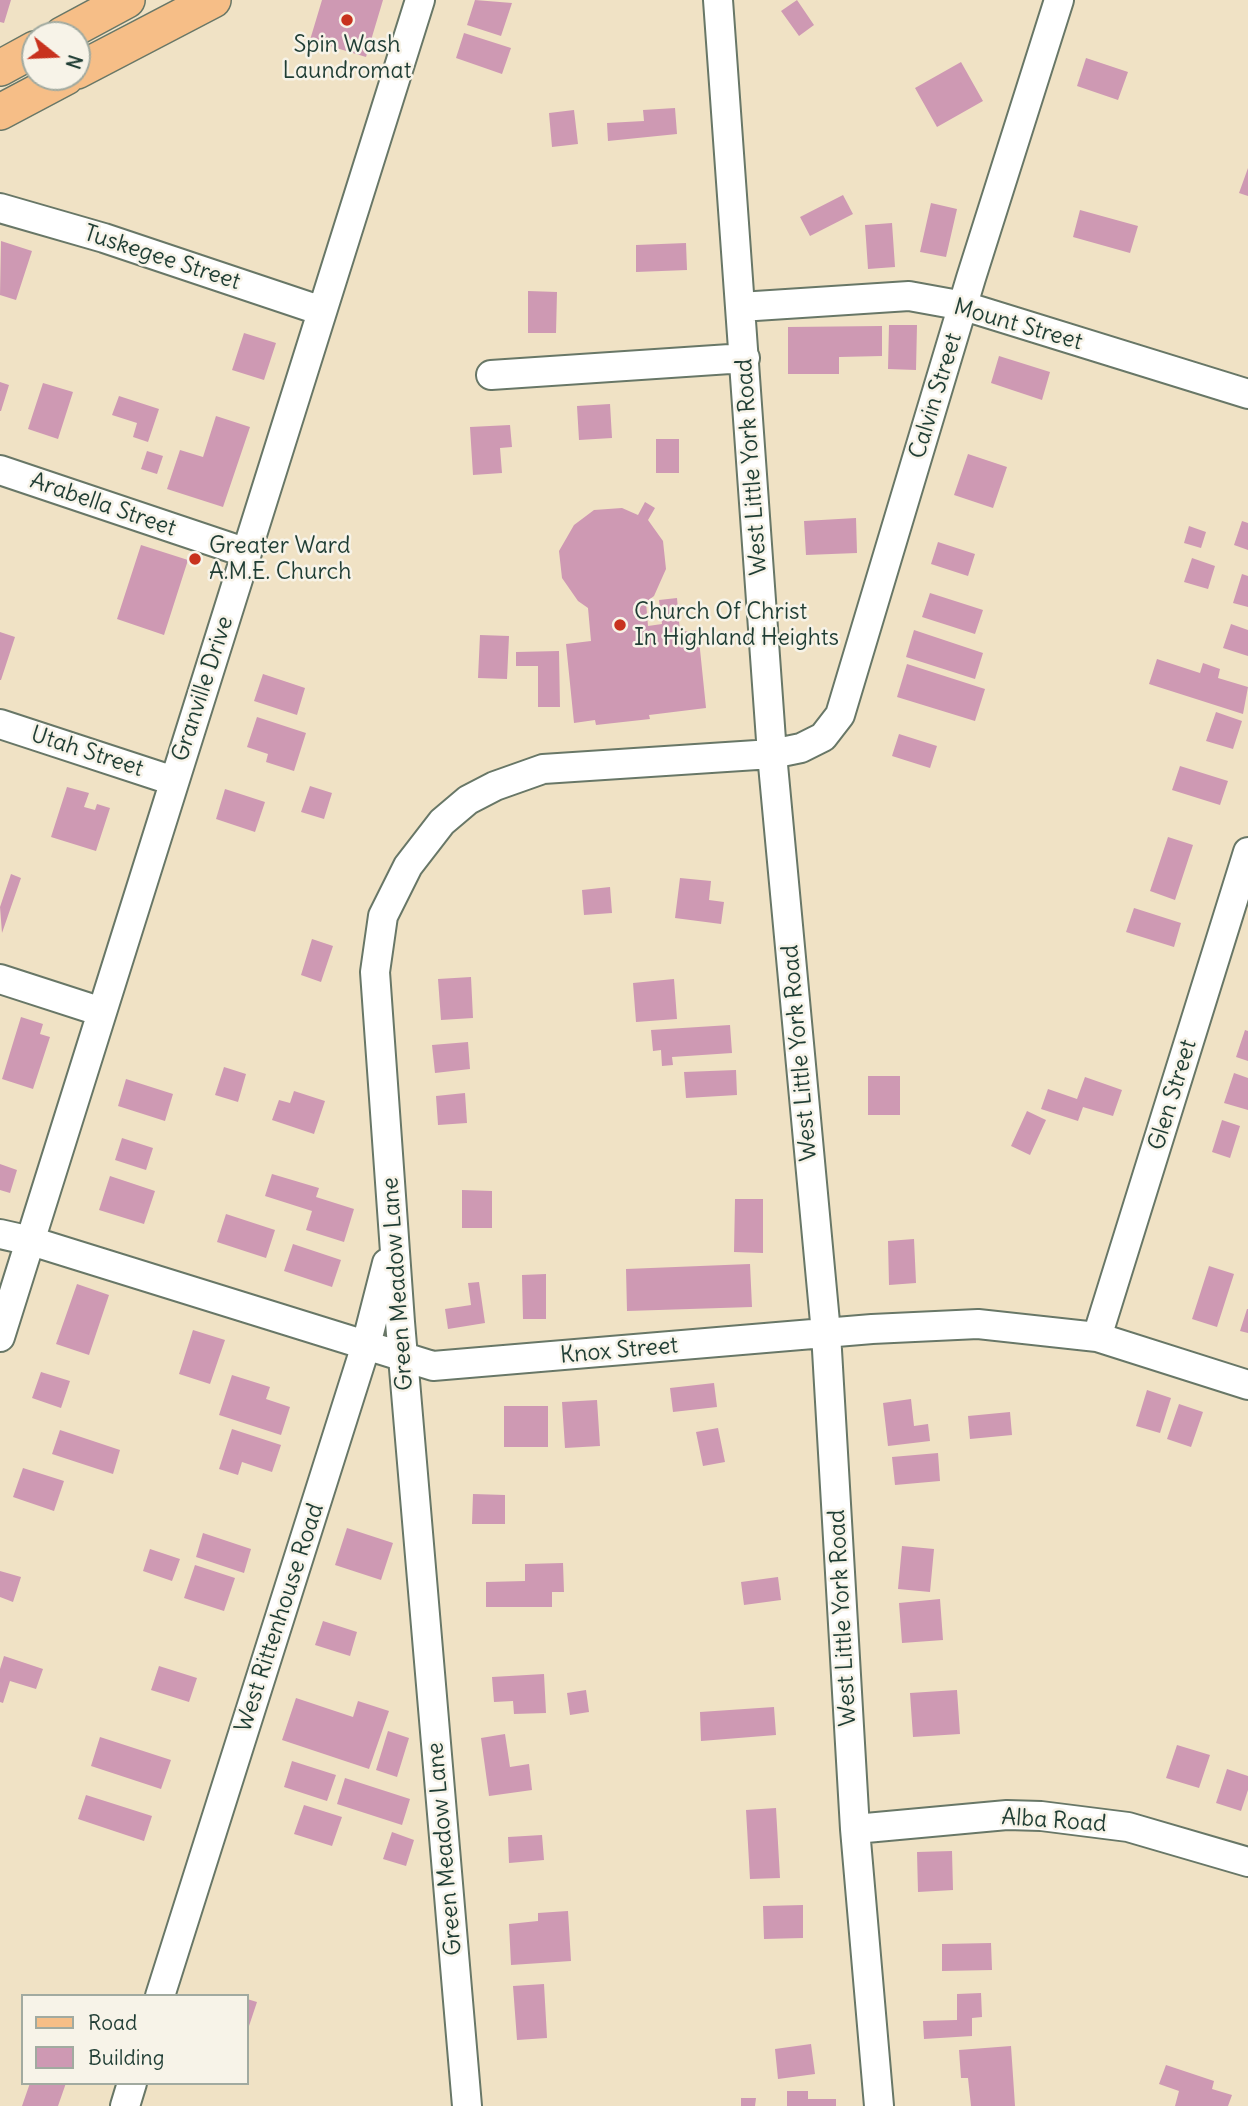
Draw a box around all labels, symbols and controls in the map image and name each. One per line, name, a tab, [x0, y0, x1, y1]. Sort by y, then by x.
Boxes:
marker: Spin Wash Laundromat	[339, 12, 355, 28]
north arrow	[21, 21, 91, 91]
place label: Spin Wash Laundromat	[283, 31, 411, 85]
text: N	[61, 52, 88, 72]
street label: Tuskegee Street	[80, 220, 244, 296]
street label: Mount Street	[950, 293, 1086, 357]
street label: Calvin Street	[904, 330, 968, 462]
street label: West Little York Road	[731, 358, 773, 576]
street label: Arabella Street	[26, 467, 180, 543]
place label: Greater Ward A.M.E. Church	[209, 532, 352, 586]
marker: Greater Ward A.M.E. Church	[187, 551, 203, 567]
place label: Church Of Christ In Highland Heights	[634, 598, 839, 652]
street label: Granville Drive	[167, 613, 239, 765]
marker: Church Of Christ In Highland Heights	[612, 617, 628, 633]
street label: Utah Street	[27, 721, 147, 783]
street label: West Little York Road	[777, 944, 823, 1162]
street label: Glen Street	[1143, 1036, 1203, 1154]
street label: Green Meadow Lane	[377, 1176, 419, 1392]
street label: Knox Street	[559, 1332, 679, 1370]
street label: West Rittenhouse Road	[230, 1500, 330, 1736]
street label: West Little York Road	[824, 1509, 862, 1727]
street label: Green Meadow Lane	[422, 1741, 468, 1957]
street label: Alba Road	[1001, 1804, 1107, 1838]
legend	[21, 1994, 248, 2085]
text: Road	[88, 2009, 137, 2036]
text: Building	[88, 2044, 164, 2071]

